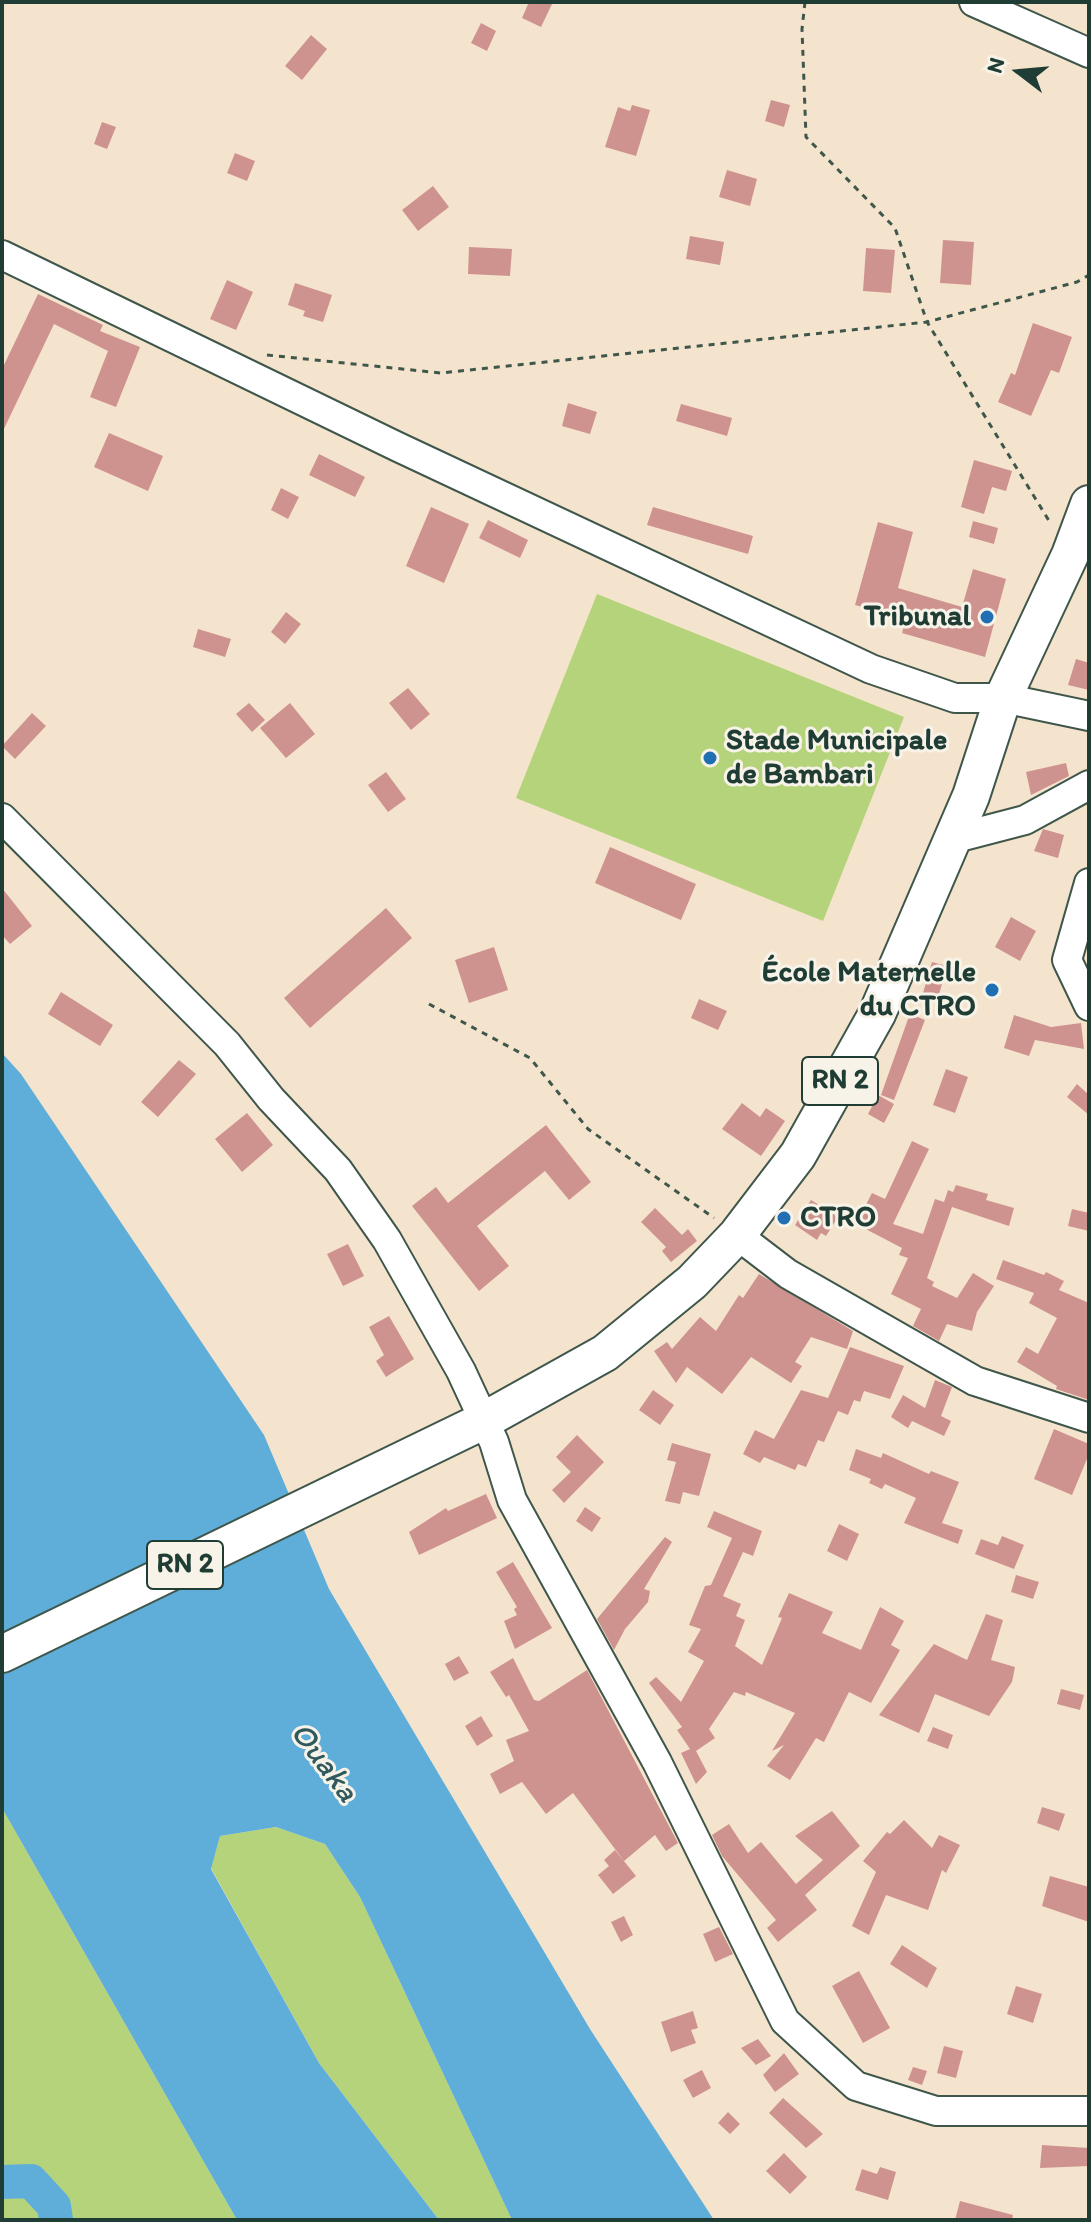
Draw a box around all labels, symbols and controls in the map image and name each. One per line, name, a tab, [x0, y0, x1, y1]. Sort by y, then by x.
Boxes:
north arrow	[979, 32, 1059, 112]
text: N	[980, 54, 1010, 76]
place label: Tribunal	[864, 599, 971, 635]
marker: Tribunal	[978, 608, 996, 626]
place label: Stade Municipale de Bambari	[726, 723, 947, 794]
marker: Stade Municipale de Bambari	[701, 749, 719, 767]
place label: École Maternelle du CTRO	[762, 955, 976, 1026]
marker: École Maternelle du CTRO	[983, 981, 1001, 999]
road number: RN 2	[802, 1057, 878, 1105]
place label: CTRO	[800, 1200, 876, 1236]
marker: CTRO	[775, 1209, 793, 1227]
road number: RN 2	[147, 1541, 223, 1589]
water label: Ouaka	[281, 1716, 365, 1810]

